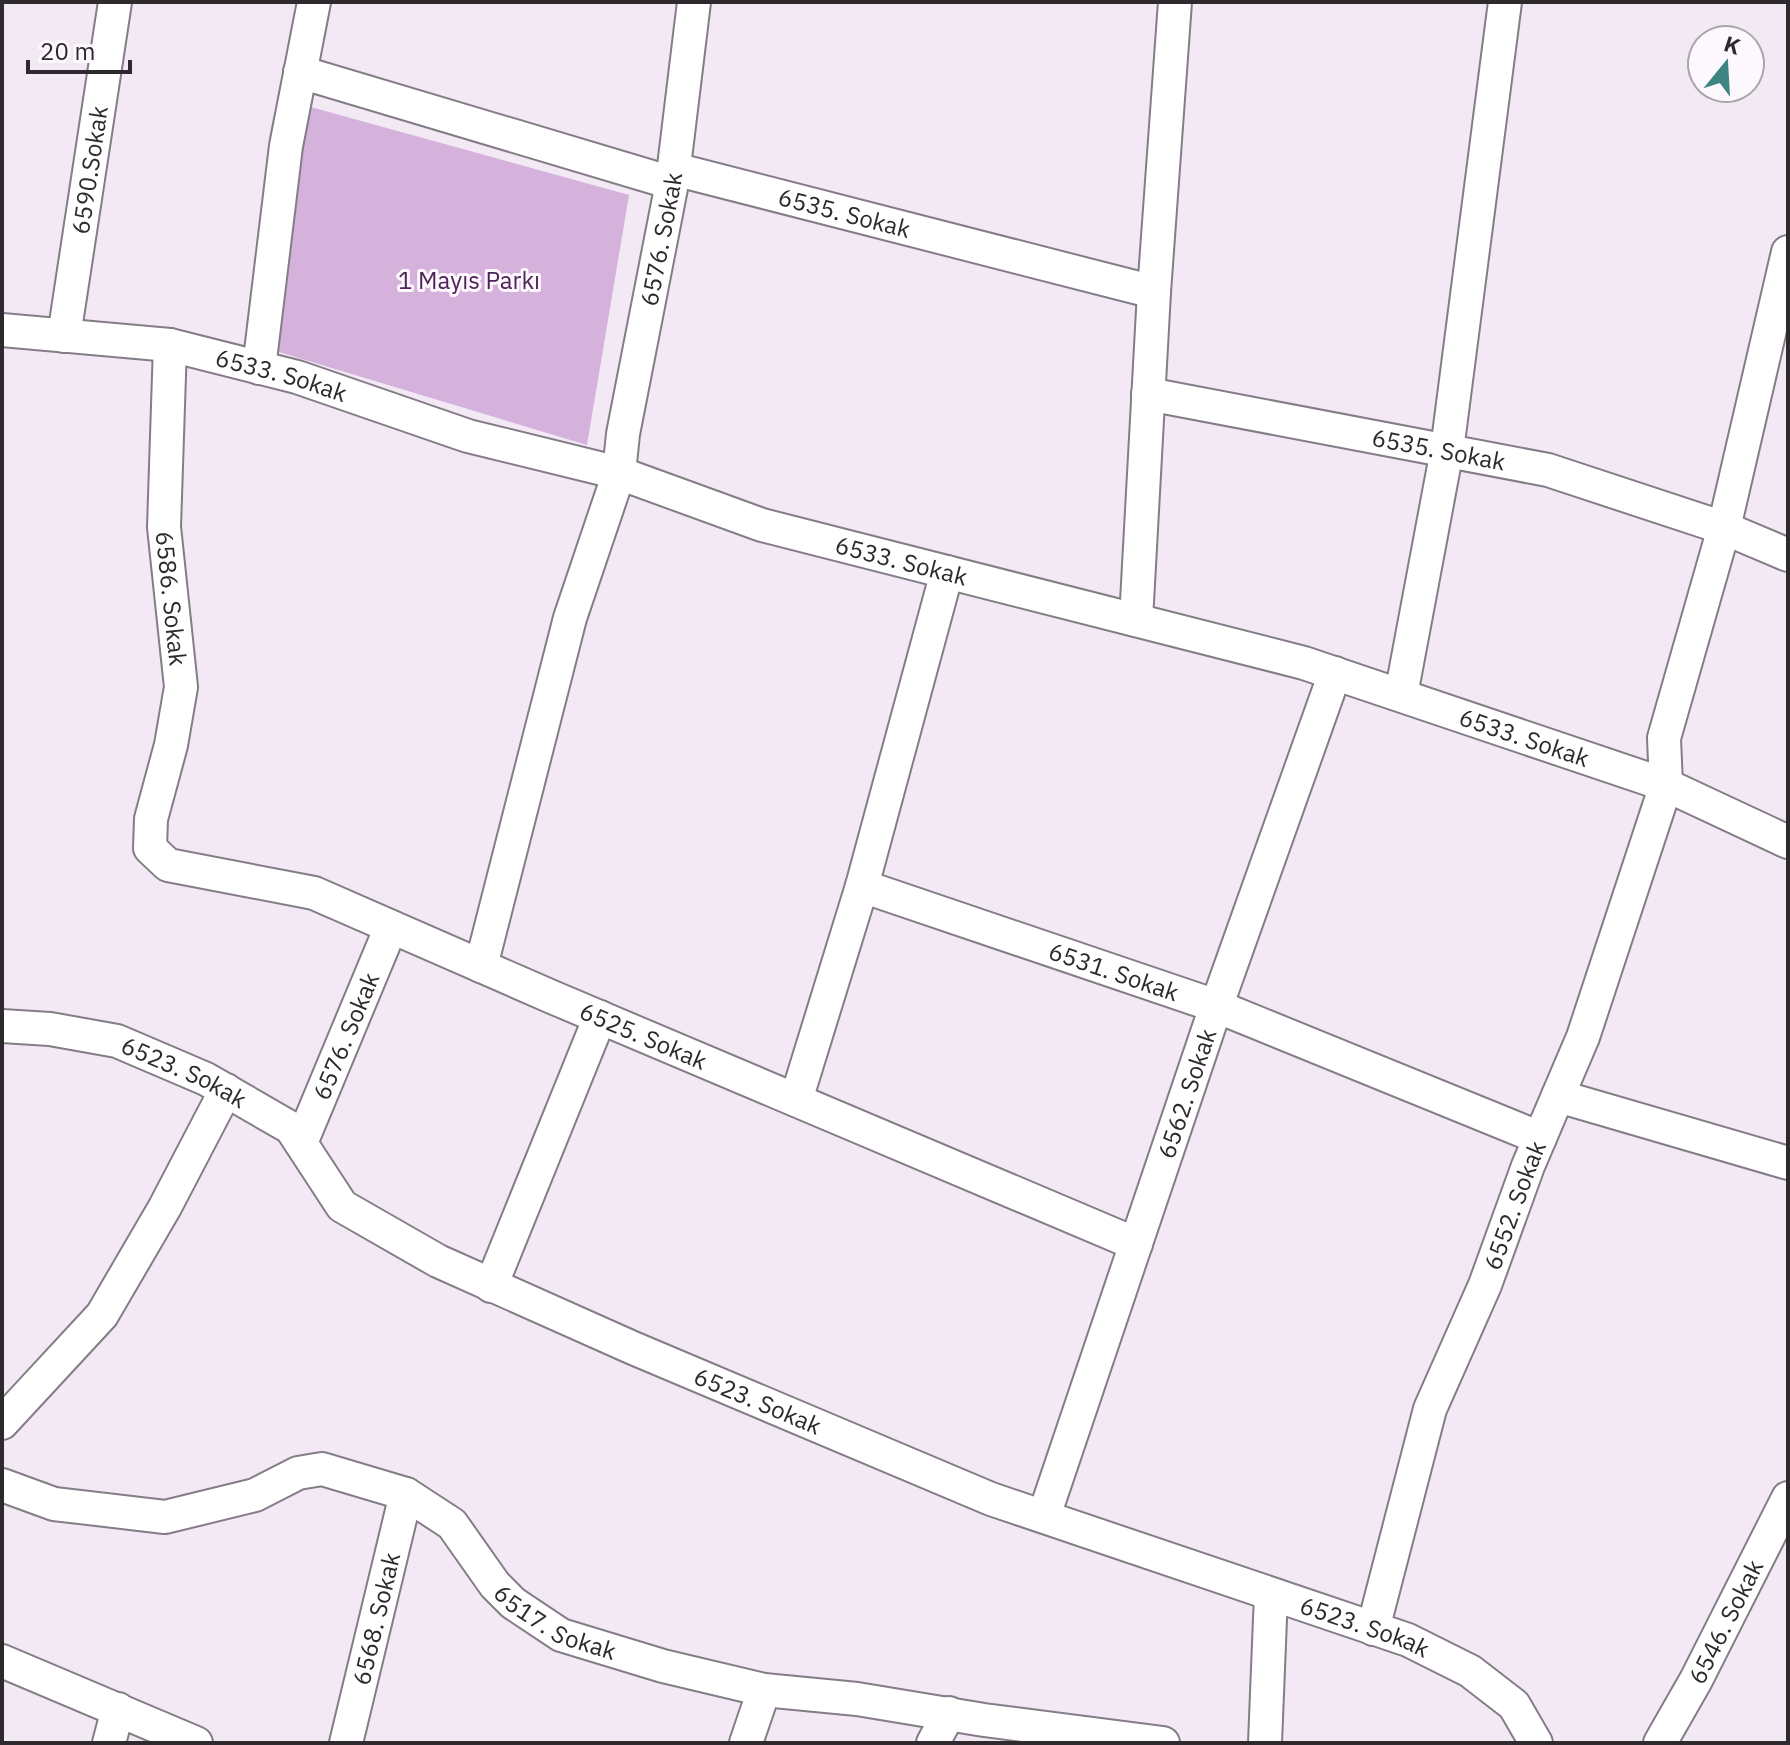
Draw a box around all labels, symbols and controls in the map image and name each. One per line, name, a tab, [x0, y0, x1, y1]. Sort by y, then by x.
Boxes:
scale bar	[28, 24, 130, 74]
north arrow	[1686, 24, 1766, 104]
text: K	[1721, 28, 1745, 61]
text: 20 m	[40, 35, 95, 67]
street label: 6590.Sokak	[64, 103, 115, 236]
street label: 6576. Sokak	[632, 170, 689, 309]
street label: 6535. Sokak	[775, 180, 914, 245]
park label: 1 Mayıs Parkı	[398, 264, 540, 296]
street label: 6533. Sokak	[212, 341, 352, 409]
street label: 6535. Sokak	[1369, 421, 1509, 478]
street label: 6533. Sokak	[832, 528, 971, 593]
street label: 6586. Sokak	[149, 530, 195, 668]
street label: 6533. Sokak	[1455, 701, 1594, 774]
street label: 6531. Sokak	[1045, 935, 1183, 1008]
street label: 6576. Sokak	[305, 967, 387, 1105]
street label: 6525. Sokak	[575, 995, 712, 1077]
street label: 6562. Sokak	[1150, 1024, 1223, 1163]
street label: 6523. Sokak	[116, 1029, 253, 1115]
street label: 6552. Sokak	[1476, 1135, 1553, 1274]
street label: 6523. Sokak	[689, 1360, 827, 1442]
street label: 6568. Sokak	[345, 1549, 407, 1688]
street label: 6546. Sokak	[1681, 1554, 1770, 1689]
street label: 6517. Sokak	[487, 1577, 620, 1667]
street label: 6523. Sokak	[1296, 1589, 1436, 1665]

